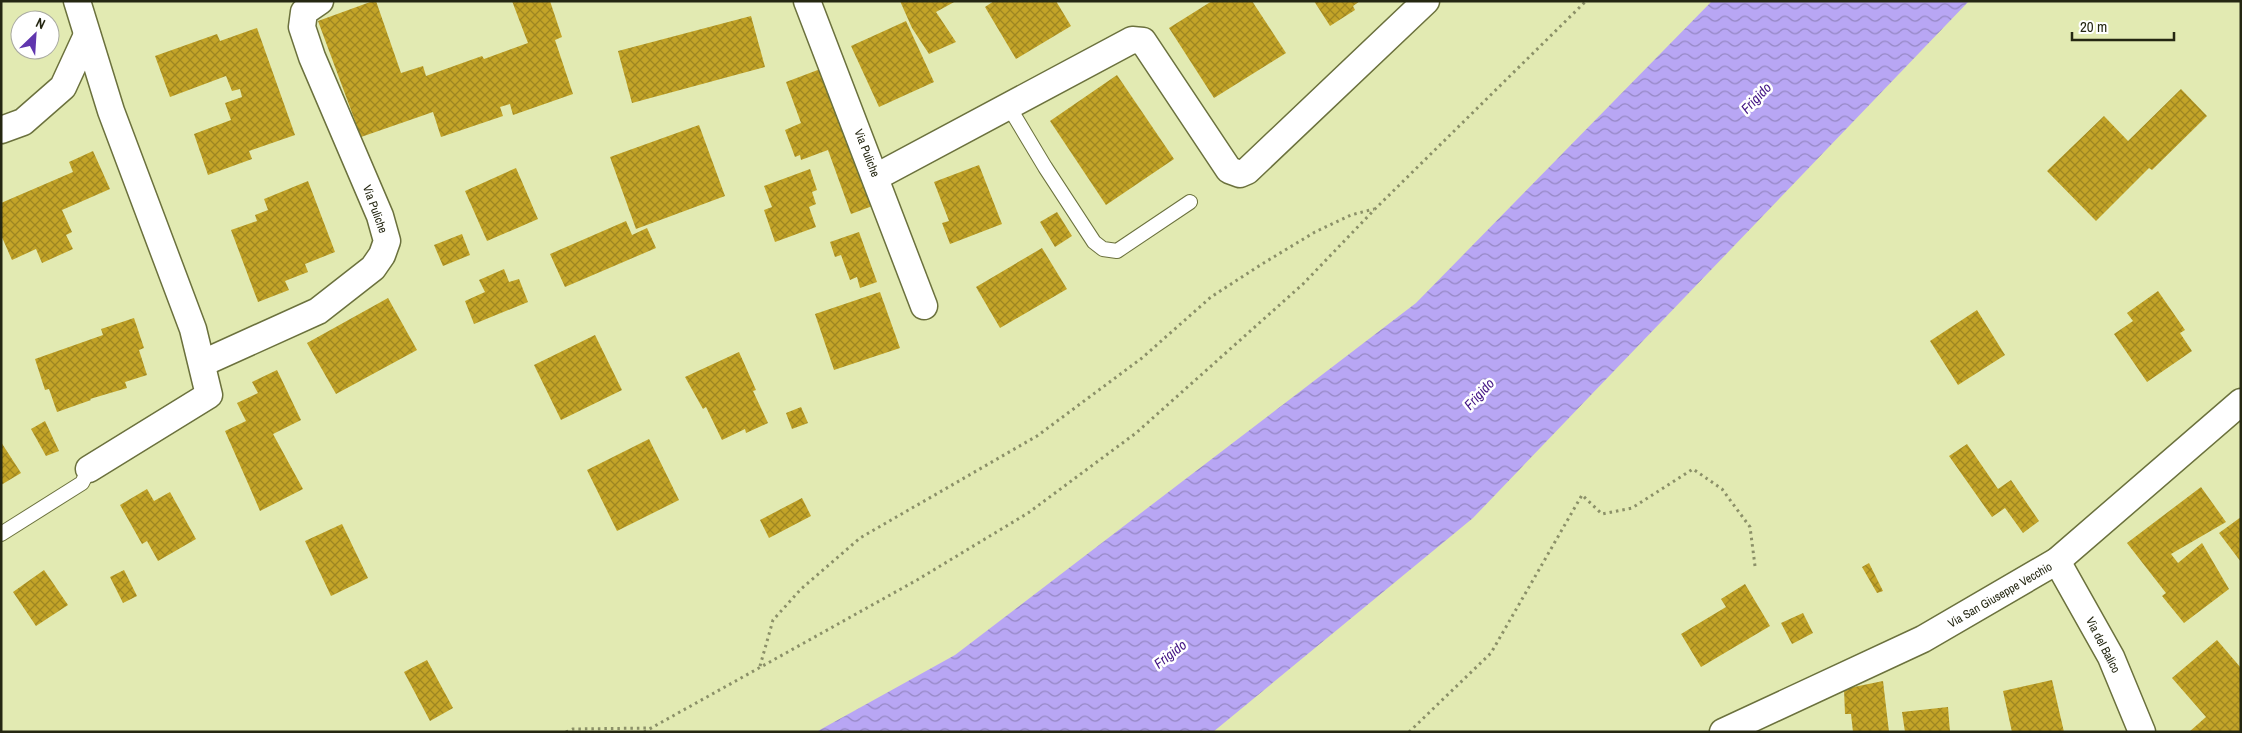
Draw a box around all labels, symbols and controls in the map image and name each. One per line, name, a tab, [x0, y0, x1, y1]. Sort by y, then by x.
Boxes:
north arrow	[10, 10, 60, 60]
scale bar	[2072, 10, 2174, 42]
text: N	[33, 13, 48, 33]
text: 20 m	[2080, 16, 2107, 37]
water label: Frigido	[1737, 79, 1775, 117]
street label: Via Puliche	[851, 127, 883, 179]
street label: Via Puliche	[359, 183, 391, 235]
water label: Frigido	[1460, 375, 1498, 413]
street label: Via San Giuseppe Vecchio	[1945, 559, 2055, 631]
street label: Via del Balico	[2082, 614, 2124, 676]
water label: Frigido	[1150, 636, 1190, 672]

